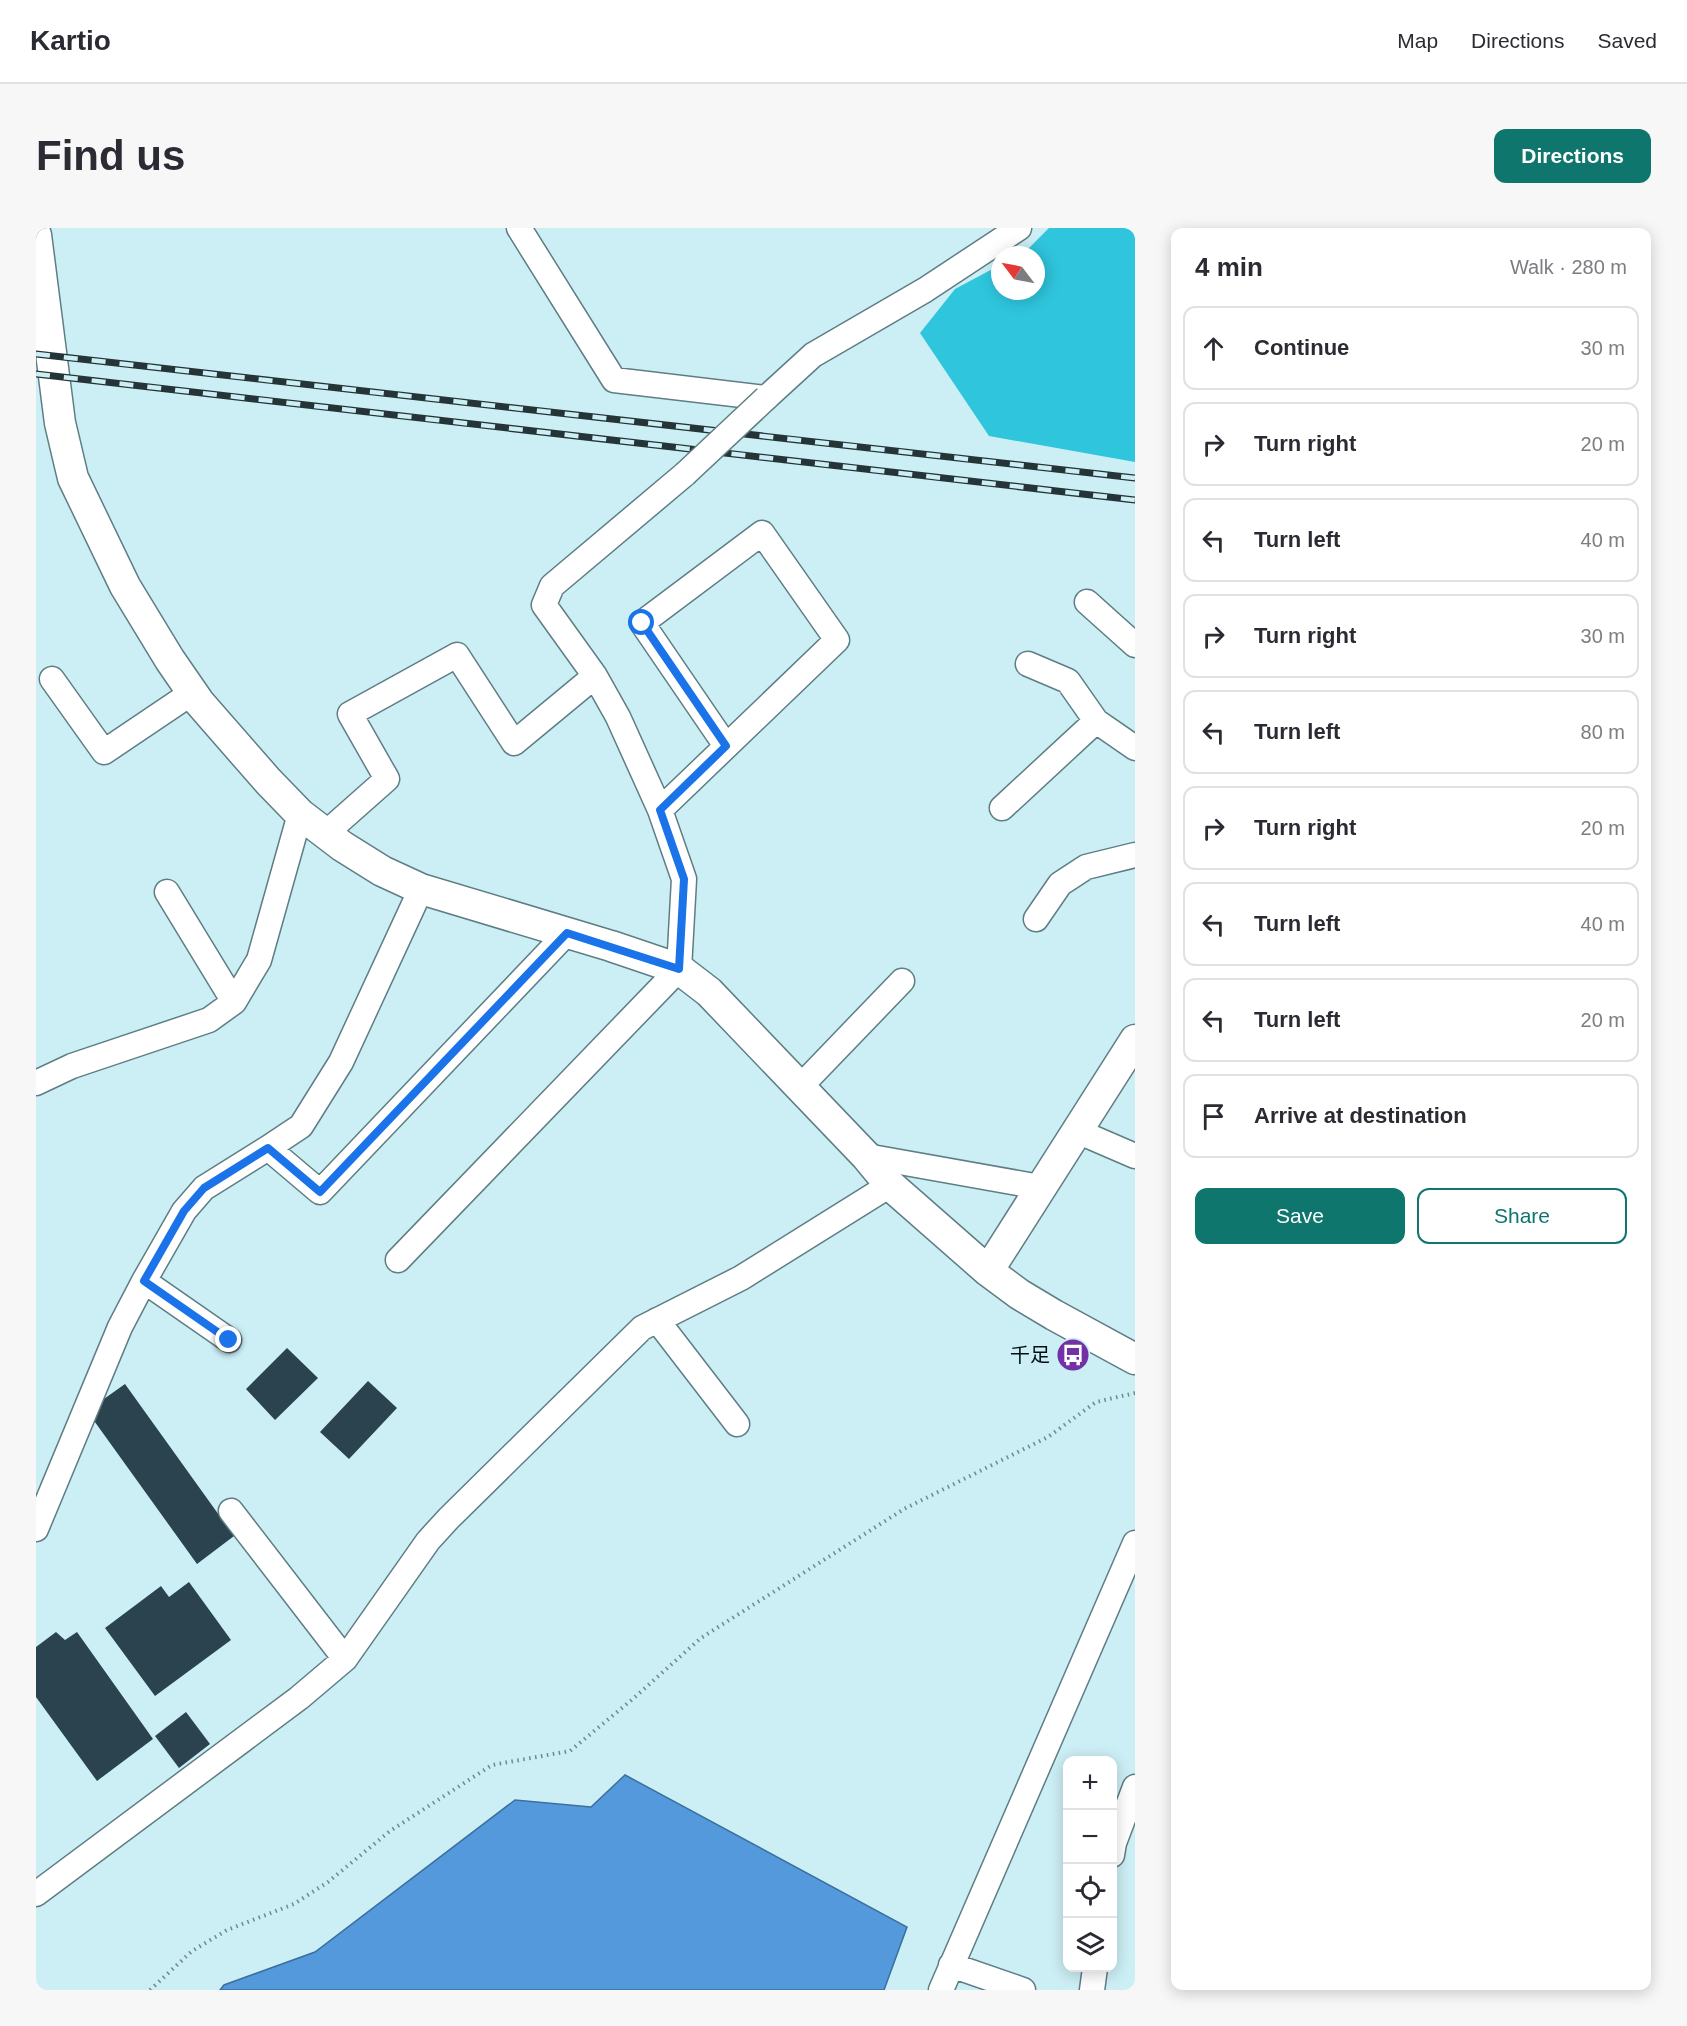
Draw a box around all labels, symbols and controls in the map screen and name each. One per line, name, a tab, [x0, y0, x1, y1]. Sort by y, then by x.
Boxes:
text: Kartio	[30, 25, 111, 56]
text: Map	[1397, 29, 1438, 52]
text: Directions	[1471, 29, 1564, 52]
text: Saved	[1597, 29, 1657, 52]
button: Directions	[1494, 129, 1651, 183]
text: Find us	[36, 132, 185, 179]
north arrow	[991, 246, 1045, 300]
text: 4 min	[1195, 252, 1263, 282]
text: Walk · 280 m	[1510, 256, 1627, 278]
icon: ahead	[1197, 332, 1230, 365]
text: Continue	[1254, 335, 1349, 360]
text: 30 m	[1581, 337, 1625, 359]
icon: right	[1197, 428, 1230, 461]
text: Turn right	[1254, 431, 1356, 456]
text: 20 m	[1581, 433, 1625, 455]
icon: left	[1197, 524, 1230, 557]
text: Turn left	[1254, 527, 1340, 552]
text: 40 m	[1581, 529, 1625, 551]
route start	[628, 609, 654, 635]
icon: right	[1197, 620, 1230, 653]
text: Turn right	[1254, 623, 1356, 648]
text: 30 m	[1581, 625, 1625, 647]
icon: left	[1197, 716, 1230, 749]
text: Turn left	[1254, 719, 1340, 744]
text: 80 m	[1581, 721, 1625, 743]
icon: right	[1197, 812, 1230, 845]
text: Turn right	[1254, 815, 1356, 840]
text: 20 m	[1581, 817, 1625, 839]
icon: left	[1197, 908, 1230, 941]
text: Turn left	[1254, 911, 1340, 936]
text: 40 m	[1581, 913, 1625, 935]
icon: left	[1197, 1004, 1230, 1037]
text: Turn left	[1254, 1007, 1340, 1032]
text: 20 m	[1581, 1009, 1625, 1031]
icon: arrive	[1197, 1100, 1230, 1133]
text: Arrive at destination	[1254, 1103, 1467, 1128]
button: Save	[1195, 1188, 1405, 1244]
button: Share	[1417, 1188, 1627, 1244]
route end	[215, 1326, 241, 1352]
bus stop icon: 千足	[1055, 1337, 1091, 1373]
place label: 千足	[1010, 1344, 1050, 1366]
map controls	[1063, 1756, 1117, 1972]
button: +	[1063, 1756, 1117, 1810]
button: −	[1063, 1810, 1117, 1864]
button: locate	[1063, 1864, 1117, 1918]
button: layers	[1063, 1918, 1117, 1972]

